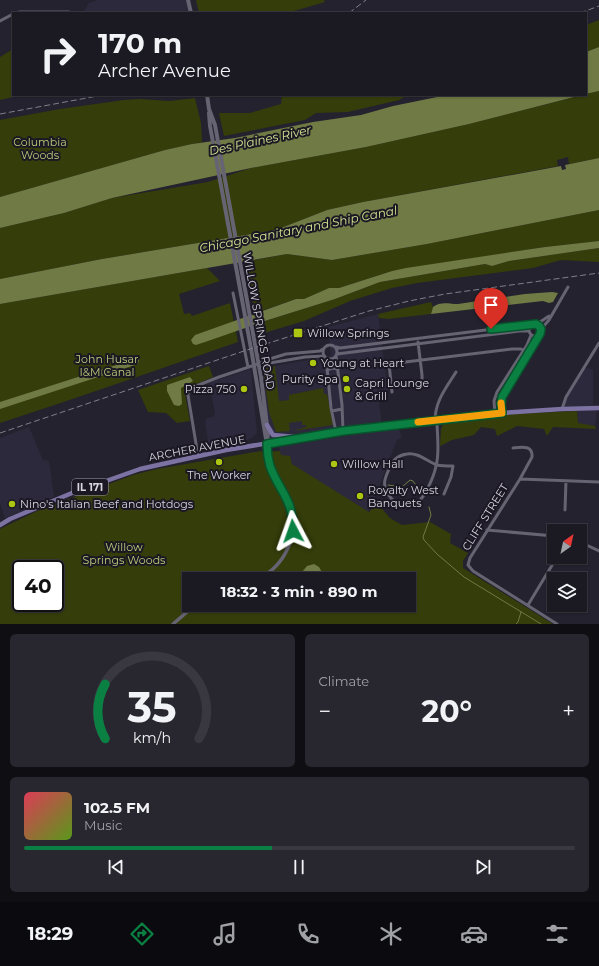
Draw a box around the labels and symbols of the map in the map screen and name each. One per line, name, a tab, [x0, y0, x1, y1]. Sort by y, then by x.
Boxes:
water label: Des Plaines River	[208, 122, 313, 158]
park label: Columbia Woods	[13, 135, 67, 162]
water label: Chicago Sanitary and Ship Canal	[198, 202, 399, 256]
street label: WILLOW SPRINGS ROAD	[240, 251, 278, 391]
pin	[474, 288, 508, 329]
place label: Willow Springs	[307, 326, 390, 340]
marker: Willow Springs	[292, 327, 304, 339]
park label: John Husar I&M Canal	[75, 352, 138, 379]
place label: Young at Heart	[321, 356, 405, 370]
marker: Young at Heart	[308, 358, 318, 368]
place label: Purity Spa	[282, 372, 338, 386]
marker: Purity Spa	[341, 374, 351, 384]
place label: Capri Lounge & Grill	[355, 376, 429, 403]
place label: Pizza 750	[185, 382, 236, 396]
marker: Pizza 750	[239, 384, 249, 394]
marker: Capri Lounge & Grill	[342, 384, 352, 394]
street label: ARCHER AVENUE	[147, 432, 247, 464]
marker: The Worker	[214, 457, 224, 467]
place label: Willow Hall	[342, 457, 404, 471]
marker: Willow Hall	[329, 459, 339, 469]
place label: The Worker	[187, 468, 251, 482]
road number: IL 171	[72, 479, 108, 495]
street label: CLIFF STREET	[459, 480, 512, 553]
place label: Royalty West Banquets	[368, 483, 439, 510]
marker: Royalty West Banquets	[355, 491, 365, 501]
place label: Nino's Italian Beef and Hotdogs	[20, 497, 194, 511]
marker: Nino's Italian Beef and Hotdogs	[7, 499, 17, 509]
position arrow	[272, 510, 314, 552]
north arrow	[547, 524, 587, 564]
park label: Willow Springs Woods	[83, 540, 166, 567]
speed limit sign: 40	[12, 560, 64, 612]

